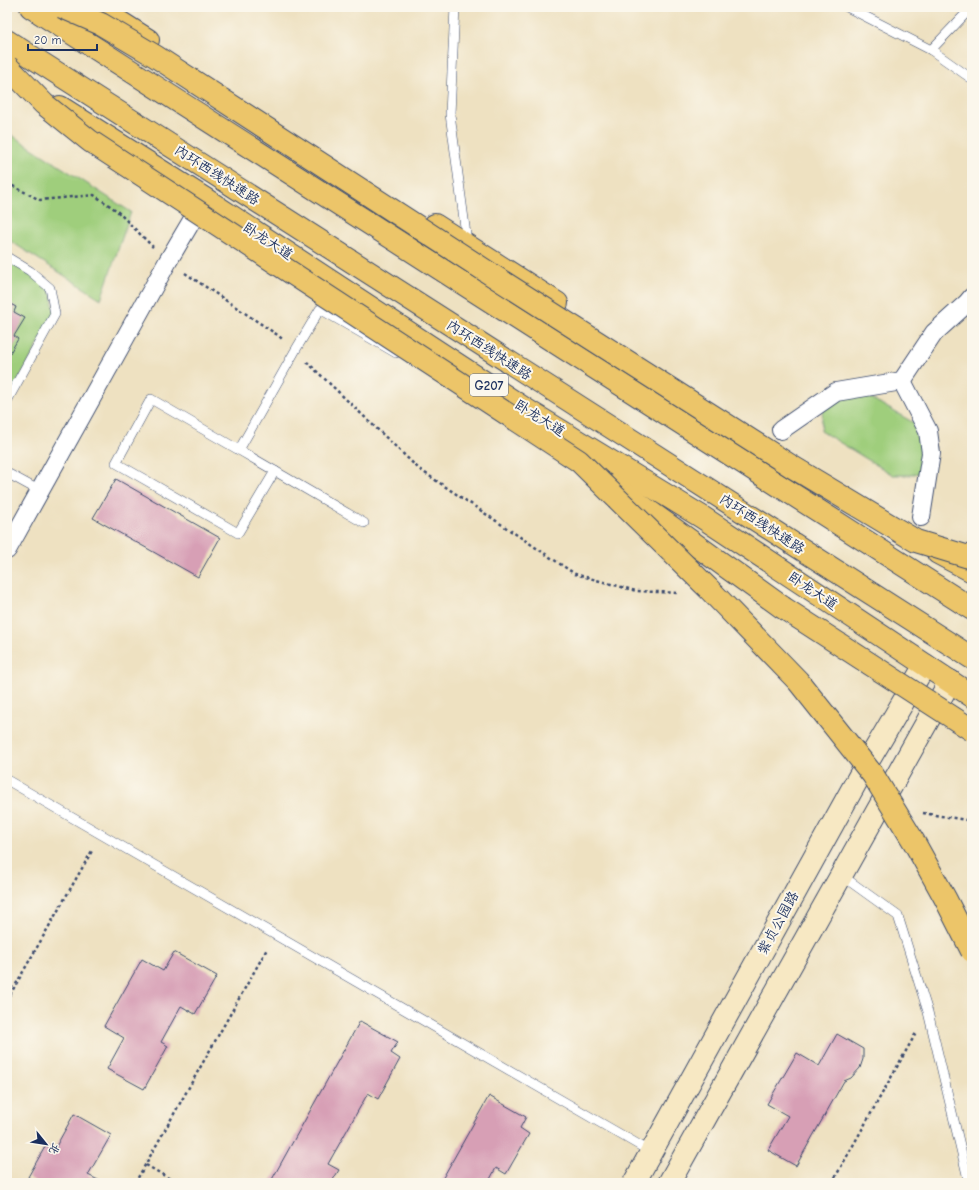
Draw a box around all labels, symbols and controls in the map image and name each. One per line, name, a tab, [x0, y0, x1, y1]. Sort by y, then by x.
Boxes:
scale bar	[28, 26, 97, 52]
text: 20 m	[34, 33, 62, 47]
street label: 内环西线快速路	[171, 141, 263, 209]
street label: 卧龙大道	[240, 219, 296, 263]
street label: 内环西线快速路	[443, 316, 535, 384]
road number: G207	[470, 374, 508, 396]
street label: 卧龙大道	[512, 396, 568, 440]
street label: 内环西线快速路	[716, 490, 808, 558]
street label: 卧龙大道	[785, 568, 841, 614]
street label: 紫贞公园路	[754, 888, 802, 958]
north arrow	[26, 1124, 66, 1164]
text: 北	[46, 1141, 63, 1157]

